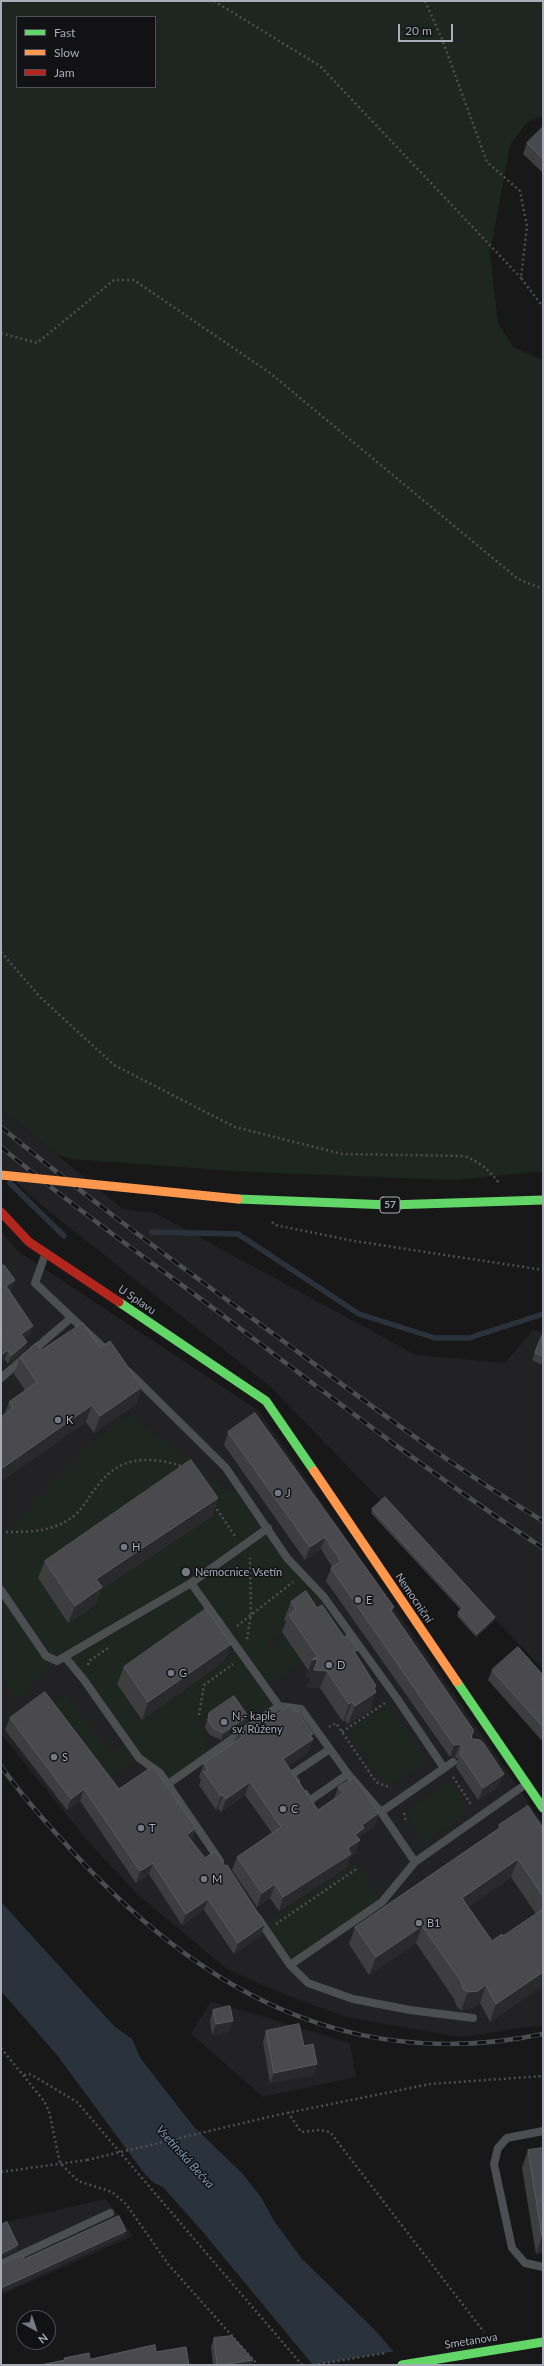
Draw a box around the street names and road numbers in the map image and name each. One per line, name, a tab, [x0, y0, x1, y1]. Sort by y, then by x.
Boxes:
road number: 57	[380, 1197, 400, 1213]
street label: U Splavu	[116, 1283, 158, 1317]
street label: Nemocniční	[392, 1571, 436, 1625]
street label: Smetanova	[444, 2330, 498, 2352]

